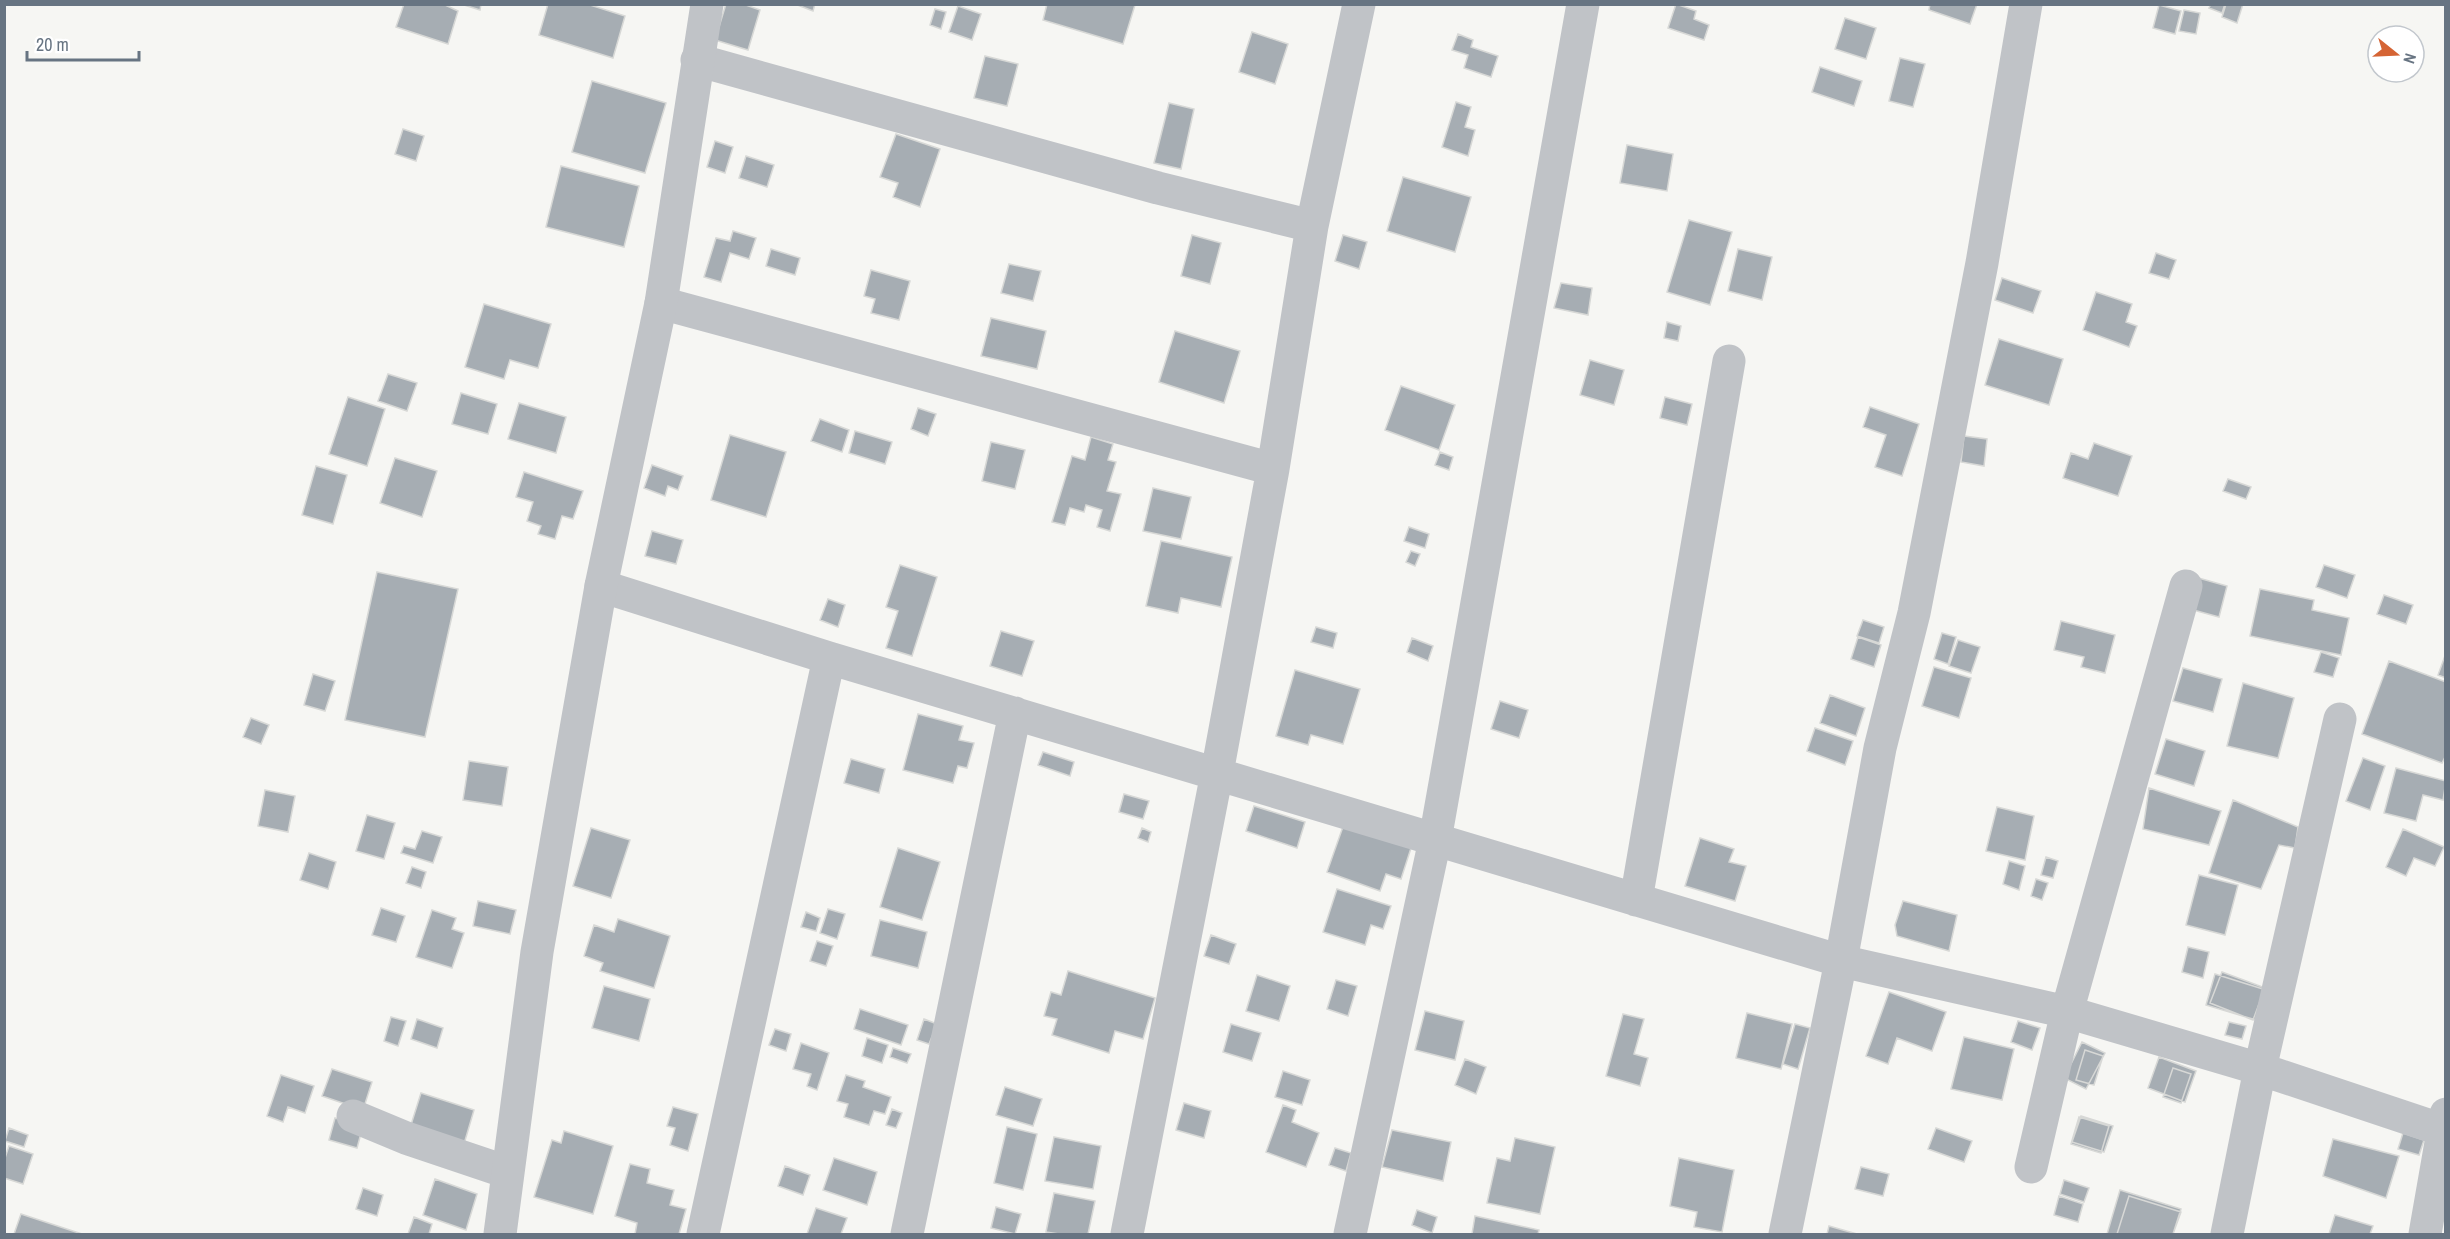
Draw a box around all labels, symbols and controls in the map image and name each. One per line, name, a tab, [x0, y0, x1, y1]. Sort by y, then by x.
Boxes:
scale bar	[27, 24, 140, 62]
north arrow	[2366, 24, 2426, 84]
text: 20 m	[36, 32, 69, 57]
text: N	[2398, 51, 2422, 67]

